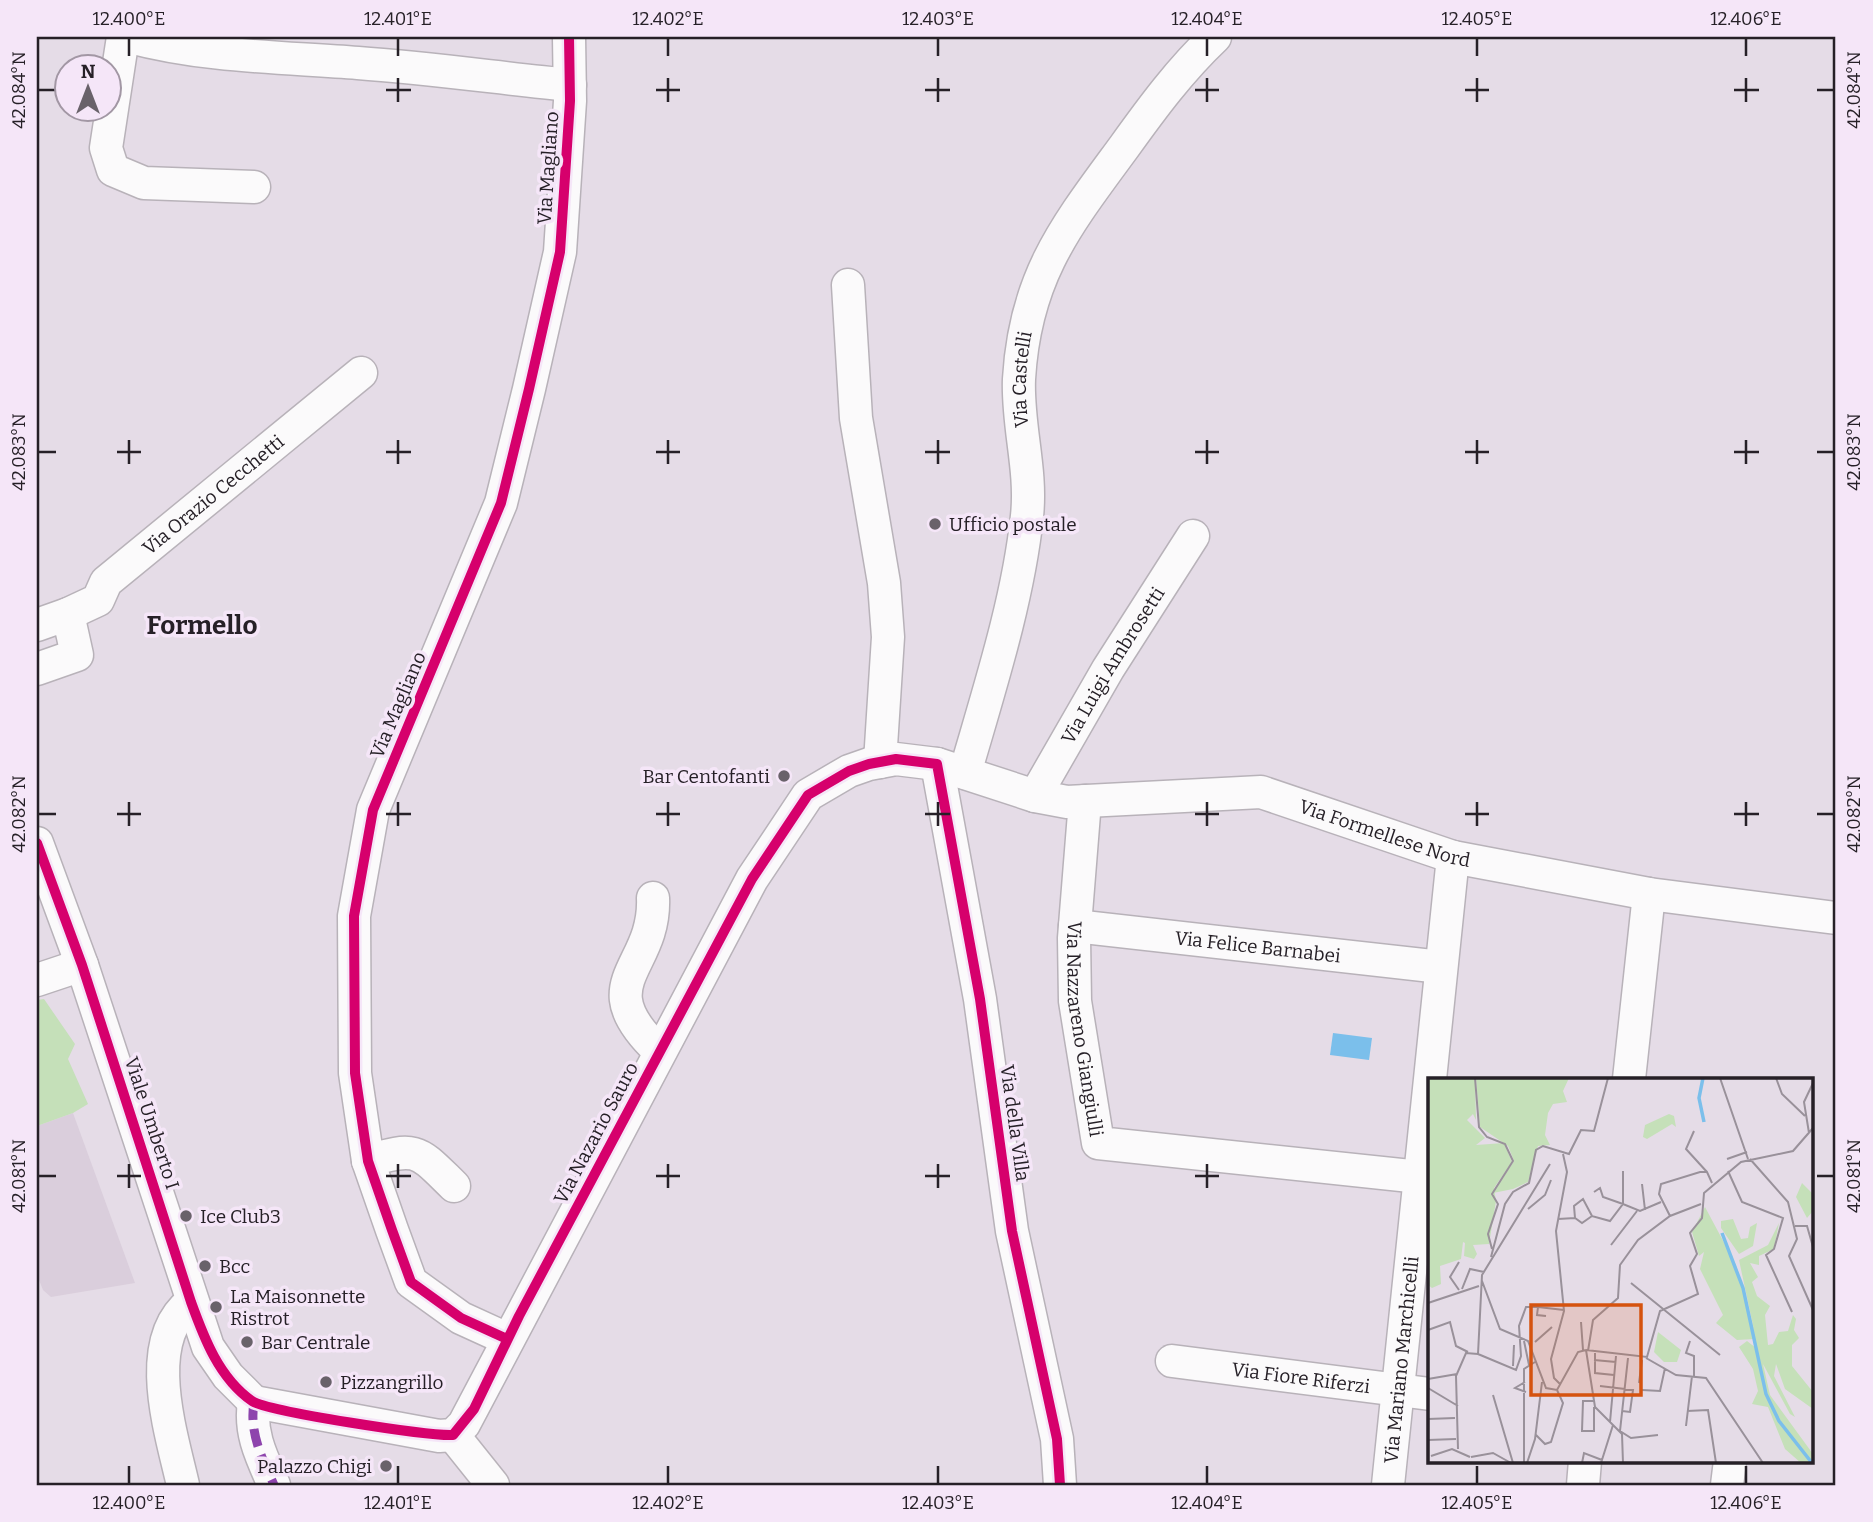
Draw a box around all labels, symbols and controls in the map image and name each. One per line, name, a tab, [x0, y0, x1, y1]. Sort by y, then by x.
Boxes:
text: 12.400°E	[93, 8, 165, 30]
text: 12.401°E	[364, 8, 432, 30]
text: 12.402°E	[632, 8, 704, 30]
text: 12.403°E	[902, 8, 974, 30]
text: 12.404°E	[1171, 8, 1243, 30]
text: 12.405°E	[1442, 8, 1512, 30]
text: 12.406°E	[1710, 8, 1782, 30]
text: 42.084°N	[8, 51, 30, 129]
text: 42.084°N	[1843, 51, 1865, 129]
north arrow	[52, 52, 122, 122]
text: N	[81, 60, 96, 83]
street label: Via Magliano	[533, 111, 563, 225]
street label: Via Castelli	[1007, 329, 1036, 429]
text: 42.083°N	[8, 413, 30, 491]
text: 42.083°N	[1843, 413, 1865, 491]
street label: Via Orazio Cecchetti	[137, 429, 289, 559]
place label: Ufficio postale	[949, 513, 1077, 536]
marker: Ufficio postale	[927, 516, 943, 532]
street label: Via Luigi Ambrosetti	[1056, 582, 1169, 748]
district label: Formello	[147, 610, 257, 641]
street label: Via Magliano	[365, 648, 431, 762]
place label: Bar Centofanti	[642, 765, 770, 788]
marker: Bar Centofanti	[776, 768, 792, 784]
text: 42.082°N	[8, 775, 30, 853]
text: 42.082°N	[1843, 775, 1865, 853]
street label: Via Formellese Nord	[1296, 794, 1472, 872]
street label: Via Nazzareno Giangiulli	[1062, 920, 1108, 1139]
street label: Via Felice Barnabei	[1174, 926, 1342, 967]
street label: Viale Umberto I	[120, 1054, 184, 1192]
street label: Via Nazario Sauro	[549, 1058, 643, 1208]
street label: Via della Villa	[995, 1063, 1035, 1183]
inset map	[1428, 1078, 1814, 1462]
text: 42.081°N	[8, 1139, 30, 1213]
text: 42.081°N	[1843, 1139, 1865, 1213]
place label: Ice Club3	[200, 1205, 281, 1228]
marker: Ice Club3	[178, 1208, 194, 1224]
place label: Bcc	[219, 1255, 250, 1278]
street label: Via Mariano Marchicelli	[1379, 1255, 1423, 1464]
marker: Bcc	[197, 1258, 213, 1274]
place label: La Maisonnette Ristrot	[230, 1285, 365, 1330]
marker: La Maisonnette Ristrot	[208, 1299, 224, 1315]
place label: Bar Centrale	[261, 1331, 371, 1354]
marker: Bar Centrale	[239, 1334, 255, 1350]
street label: Via Fiore Riferzi	[1230, 1357, 1372, 1398]
place label: Pizzangrillo	[340, 1371, 444, 1394]
marker: Pizzangrillo	[318, 1374, 334, 1390]
place label: Palazzo Chigi	[257, 1455, 372, 1478]
marker: Palazzo Chigi	[378, 1458, 394, 1474]
text: 12.400°E	[93, 1492, 165, 1514]
text: 12.401°E	[364, 1492, 432, 1514]
text: 12.402°E	[632, 1492, 704, 1514]
text: 12.403°E	[902, 1492, 974, 1514]
text: 12.404°E	[1171, 1492, 1243, 1514]
text: 12.405°E	[1442, 1492, 1512, 1514]
text: 12.406°E	[1710, 1492, 1782, 1514]

